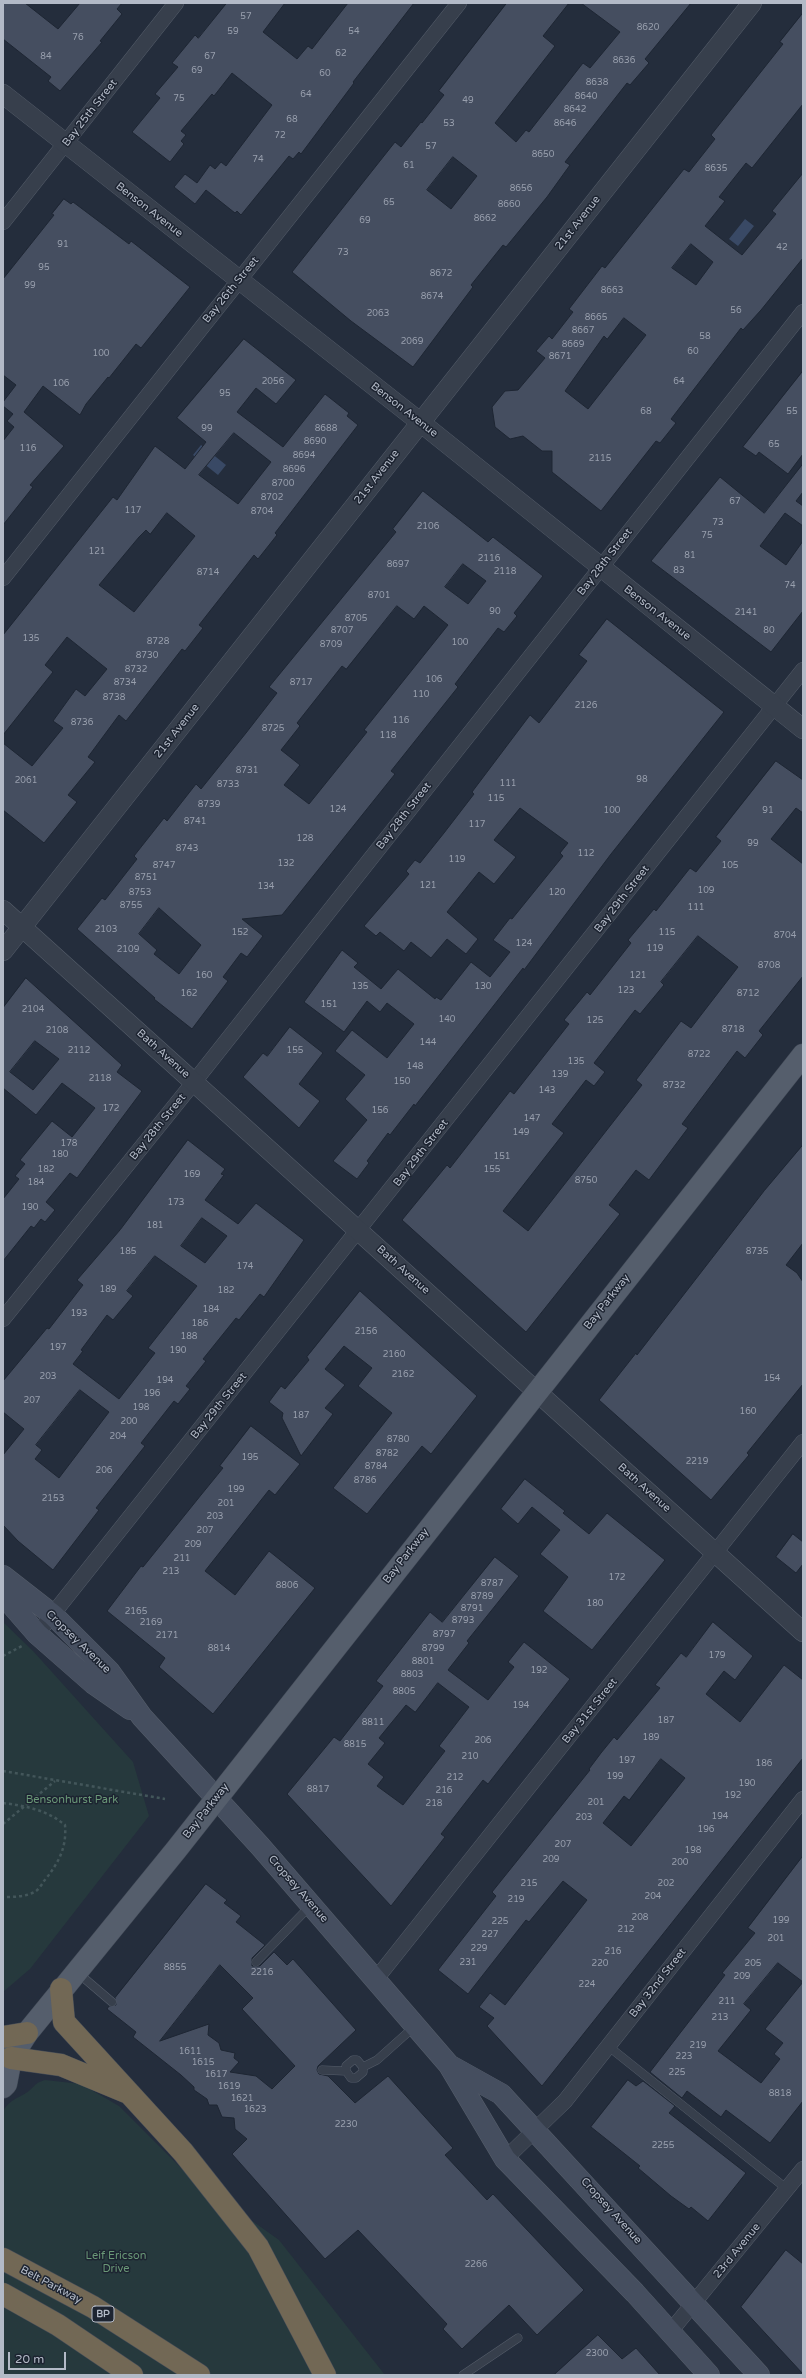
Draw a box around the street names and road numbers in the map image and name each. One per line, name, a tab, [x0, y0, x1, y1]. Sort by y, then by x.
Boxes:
street label: Bay 25th Street	[60, 77, 120, 149]
street label: Benson Avenue	[113, 180, 185, 240]
street label: 21st Avenue	[553, 193, 603, 253]
street label: Bay 26th Street	[200, 254, 262, 326]
street label: Benson Avenue	[368, 380, 440, 440]
street label: 21st Avenue	[352, 447, 402, 507]
street label: Bay 28th Street	[575, 526, 635, 598]
street label: Benson Avenue	[621, 583, 693, 643]
street label: 21st Avenue	[152, 701, 202, 761]
street label: Bay 28th Street	[374, 780, 434, 852]
street label: Bay 29th Street	[592, 863, 652, 935]
street label: Bath Avenue	[134, 1027, 192, 1081]
street label: Bay 28th Street	[127, 1091, 189, 1163]
street label: Bay 29th Street	[391, 1117, 451, 1189]
street label: Bath Avenue	[374, 1243, 432, 1297]
street label: Bay Parkway	[581, 1272, 633, 1332]
street label: Bay 29th Street	[188, 1370, 250, 1442]
street label: Bath Avenue	[615, 1461, 673, 1515]
street label: Bay Parkway	[380, 1526, 432, 1586]
street label: Cropsey Avenue	[43, 1608, 113, 1676]
street label: Bay 31st Street	[560, 1676, 620, 1746]
street label: Bay Parkway	[180, 1781, 232, 1841]
street label: Cropsey Avenue	[265, 1853, 331, 1925]
street label: Bay 32nd Street	[627, 1946, 689, 2020]
street label: Cropsey Avenue	[578, 2175, 644, 2247]
street label: 23rd Avenue	[711, 2221, 763, 2281]
street label: Belt Parkway	[18, 2263, 84, 2307]
road number: BP	[92, 2306, 114, 2322]

